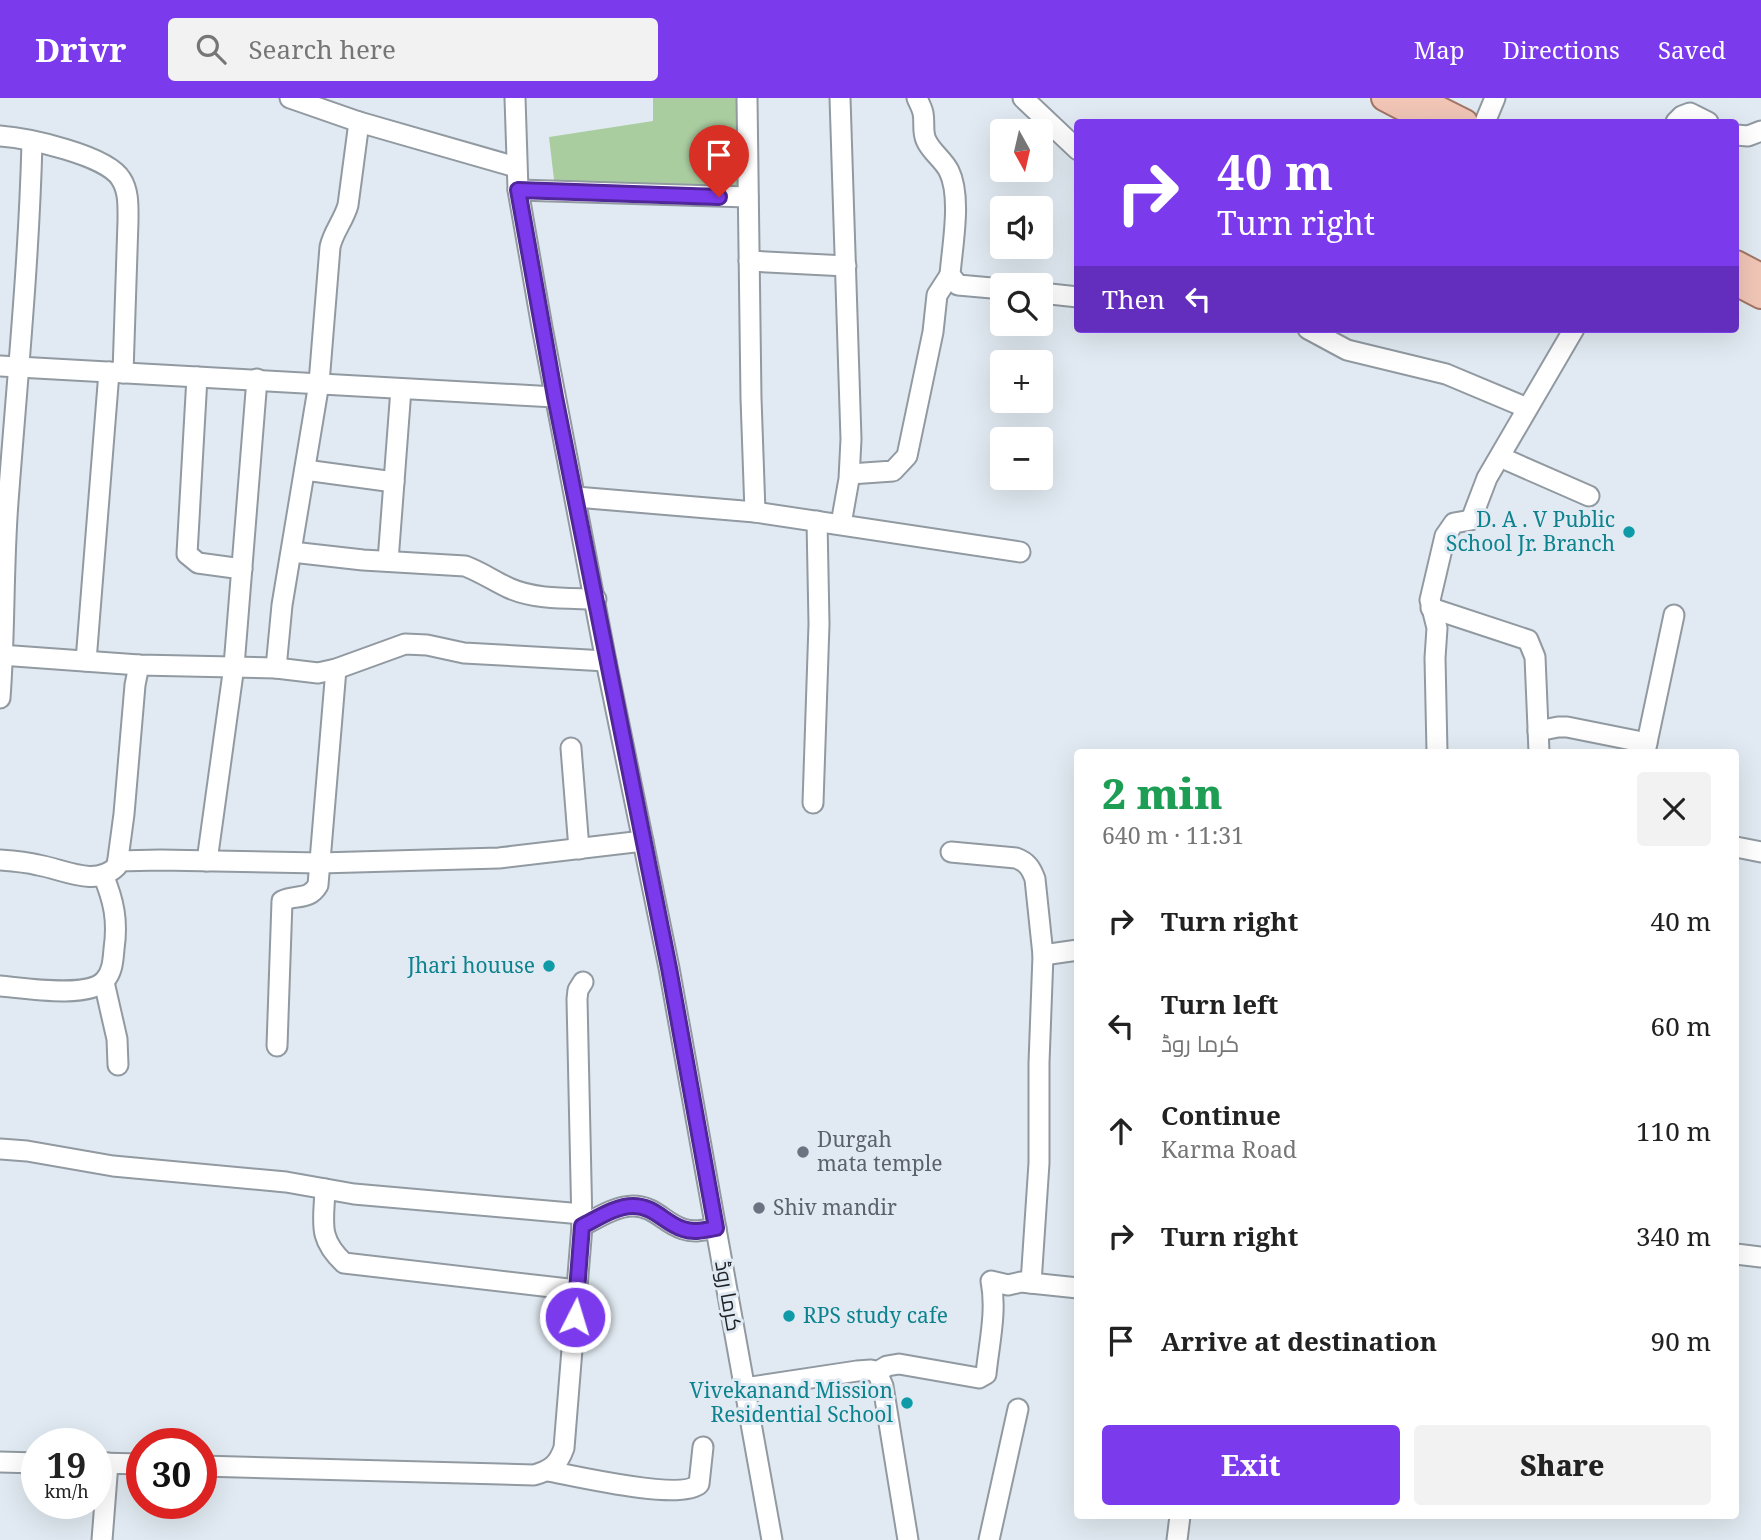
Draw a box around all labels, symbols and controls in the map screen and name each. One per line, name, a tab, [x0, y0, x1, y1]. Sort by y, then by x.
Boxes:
search box	[168, 18, 658, 81]
text: Drivr	[35, 27, 126, 72]
icon: search	[192, 30, 230, 68]
text: Search here	[248, 31, 396, 67]
text: Map	[1414, 33, 1465, 66]
text: Directions	[1503, 33, 1620, 66]
text: Saved	[1658, 33, 1726, 66]
north arrow	[990, 119, 1054, 182]
map controls	[990, 119, 1053, 490]
pin	[689, 125, 749, 197]
icon: arrive	[700, 136, 738, 174]
text: 40 m	[1217, 138, 1333, 204]
icon: right	[1102, 147, 1193, 238]
button: sound	[990, 196, 1053, 259]
text: Turn right	[1217, 201, 1375, 244]
button: search	[990, 273, 1053, 336]
icon: left	[1179, 280, 1217, 318]
text: Then	[1102, 281, 1165, 317]
button: +	[990, 350, 1053, 413]
button: −	[990, 427, 1053, 490]
place label: D. A . V Public School Jr. Branch	[1446, 505, 1615, 557]
marker: D. A . V Public School Jr. Branch	[1621, 524, 1637, 540]
text: 2 min	[1102, 764, 1223, 821]
button: close	[1637, 772, 1711, 846]
text: 640 m · 11:31	[1102, 819, 1244, 851]
icon: right	[1102, 902, 1140, 940]
text: Turn right	[1161, 903, 1298, 939]
text: 40 m	[1651, 903, 1711, 939]
place label: Jhari houuse	[406, 951, 535, 979]
marker: Jhari houuse	[541, 958, 557, 974]
text: Turn left	[1161, 986, 1278, 1022]
icon: left	[1102, 1007, 1140, 1045]
text: 60 m	[1651, 1008, 1711, 1044]
text: کرما روڈ	[1161, 1027, 1240, 1059]
text: Continue	[1161, 1097, 1281, 1133]
icon: ahead	[1102, 1112, 1140, 1150]
text: 110 m	[1636, 1113, 1711, 1149]
place label: Durgah mata temple	[817, 1125, 942, 1177]
text: Karma Road	[1161, 1133, 1297, 1165]
marker: Durgah mata temple	[795, 1144, 811, 1160]
place label: Shiv mandir	[773, 1193, 897, 1221]
marker: Shiv mandir	[751, 1200, 767, 1216]
icon: right	[1102, 1217, 1140, 1255]
text: Turn right	[1161, 1218, 1298, 1254]
text: 340 m	[1636, 1218, 1711, 1254]
street label: کرما روڈ	[709, 1258, 749, 1334]
position arrow	[538, 1280, 612, 1354]
place label: RPS study cafe	[803, 1301, 948, 1329]
marker: RPS study cafe	[781, 1308, 797, 1324]
icon: arrive	[1102, 1322, 1140, 1360]
text: Arrive at destination	[1161, 1323, 1437, 1359]
text: 90 m	[1651, 1323, 1711, 1359]
place label: Vivekanand Mission Residential School	[690, 1376, 893, 1428]
marker: Vivekanand Mission Residential School	[899, 1395, 915, 1411]
button: Exit	[1102, 1425, 1400, 1505]
button: Share	[1414, 1425, 1711, 1505]
speed limit sign: 30	[126, 1428, 217, 1519]
text: 19	[47, 1441, 86, 1488]
text: km/h	[44, 1479, 89, 1503]

